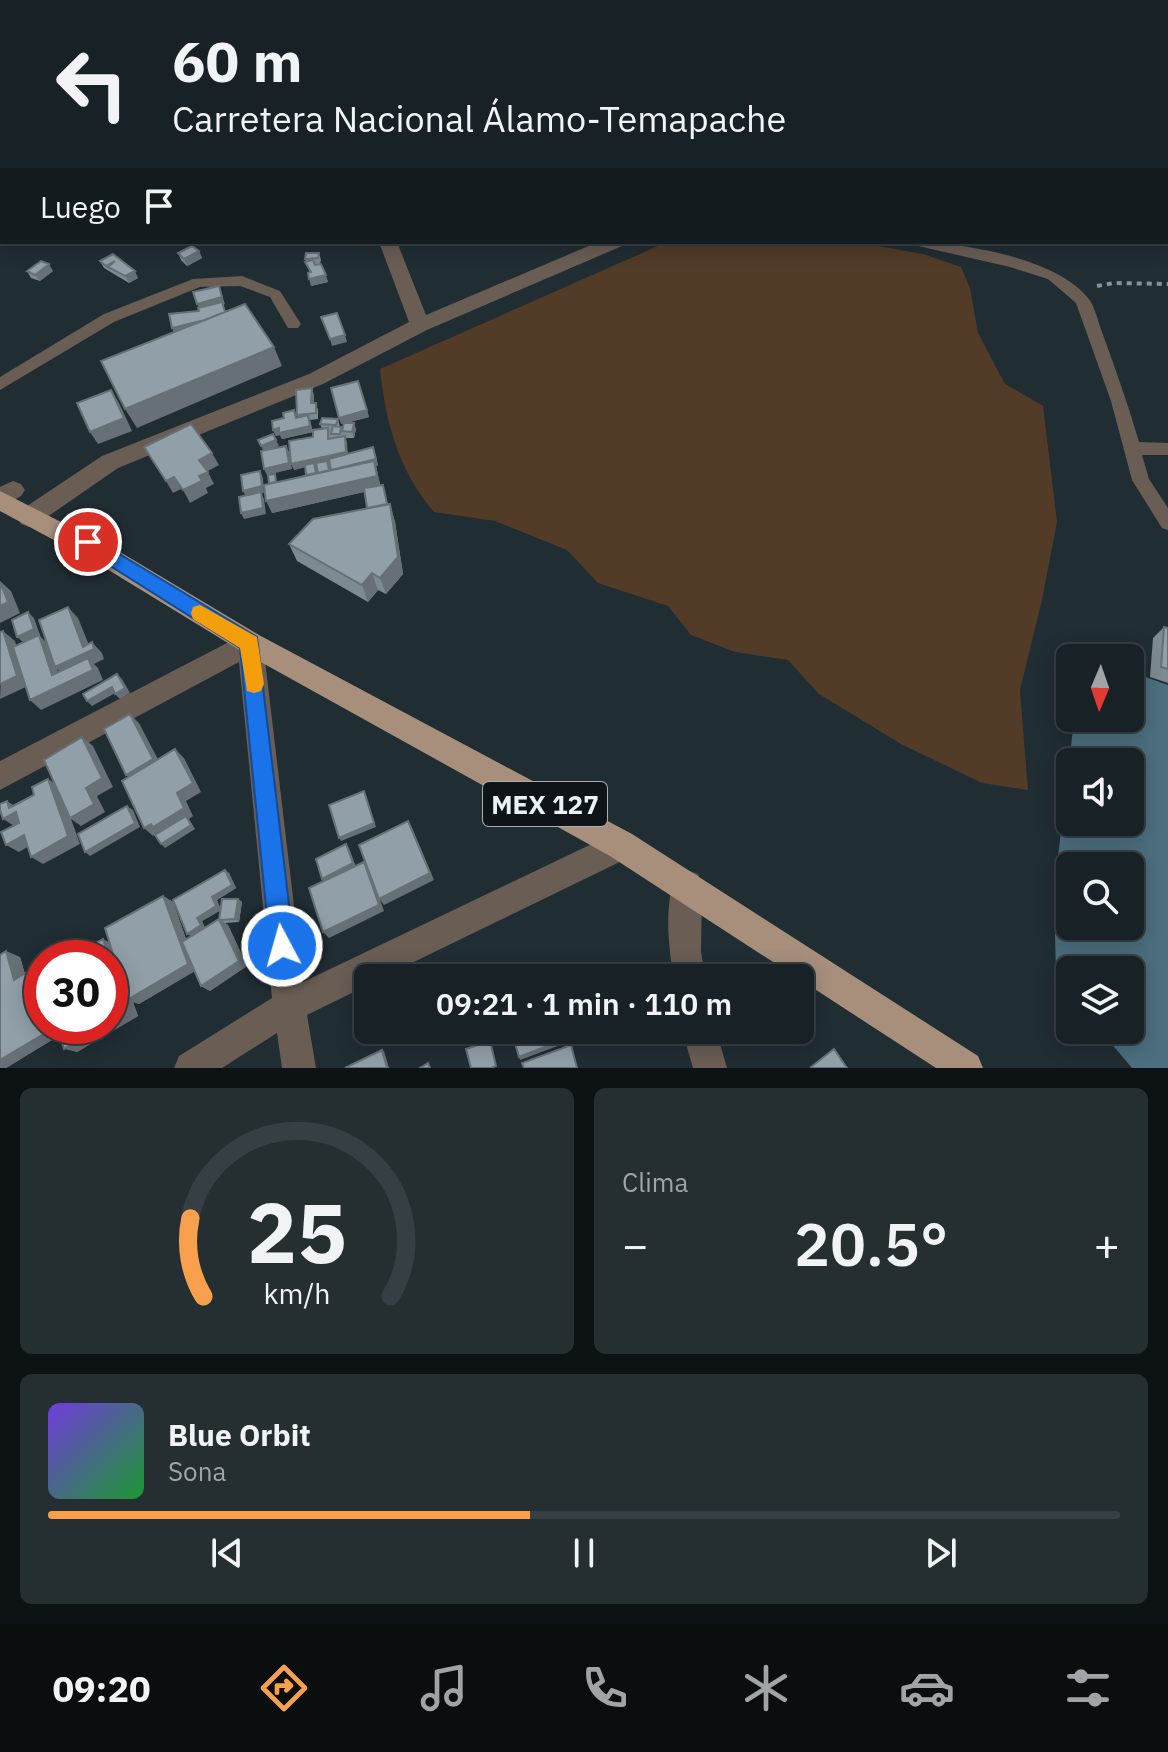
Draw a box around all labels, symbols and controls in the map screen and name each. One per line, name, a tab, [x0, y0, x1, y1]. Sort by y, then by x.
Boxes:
text: 60 m	[172, 25, 302, 97]
icon: left	[40, 32, 144, 136]
text: Carretera Nacional Álamo-Temapache	[172, 95, 786, 142]
icon: arrive	[137, 184, 181, 228]
text: Luego	[40, 187, 121, 226]
pin	[54, 508, 122, 576]
icon: arrive	[66, 520, 110, 564]
north arrow	[1056, 644, 1144, 732]
map controls	[1056, 644, 1144, 1044]
button: sound	[1056, 748, 1144, 836]
road number: MEX 127	[483, 782, 607, 826]
button: search	[1056, 852, 1144, 940]
position arrow	[240, 904, 324, 988]
speed limit sign: 30	[24, 940, 128, 1044]
button: layers	[1056, 956, 1144, 1044]
text: 09:21 · 1 min · 110 m	[436, 984, 732, 1023]
text: Clima	[622, 1165, 688, 1199]
text: 25	[247, 1178, 347, 1286]
text: 20.5°	[794, 1204, 948, 1283]
text: −	[622, 1216, 648, 1273]
text: +	[1094, 1216, 1120, 1273]
text: km/h	[263, 1275, 331, 1312]
text: Blue Orbit	[168, 1415, 311, 1454]
text: Sona	[168, 1454, 226, 1488]
icon: previous	[205, 1531, 249, 1575]
icon: pause	[562, 1531, 606, 1575]
icon: next	[919, 1531, 963, 1575]
icon: directions	[256, 1660, 312, 1716]
icon: music	[416, 1660, 472, 1716]
icon: phone	[577, 1660, 633, 1716]
icon: climate	[738, 1660, 794, 1716]
icon: car	[899, 1660, 955, 1716]
icon: filters	[1060, 1660, 1116, 1716]
text: 09:20	[52, 1665, 151, 1712]

